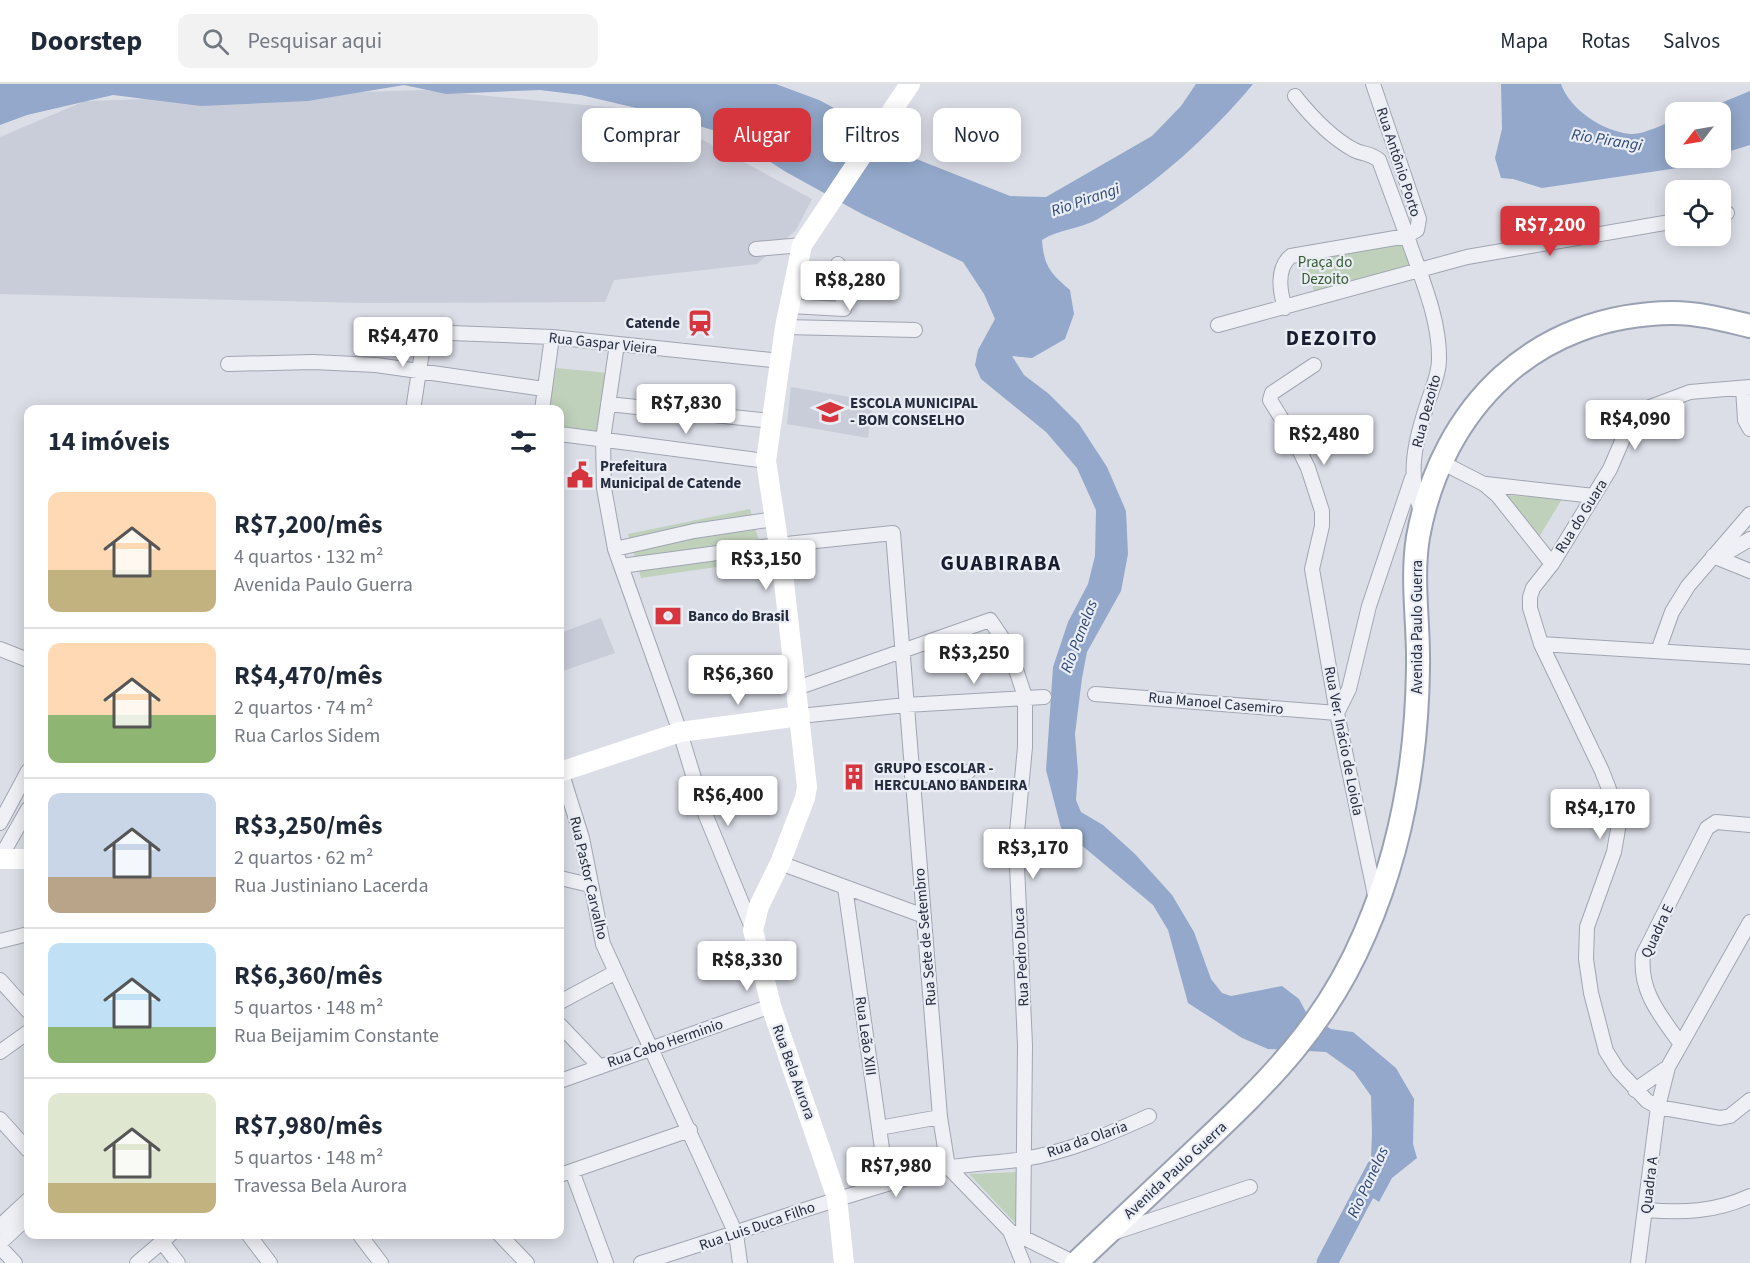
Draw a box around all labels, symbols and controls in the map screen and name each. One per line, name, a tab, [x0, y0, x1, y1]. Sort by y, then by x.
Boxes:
search box	[178, 14, 598, 68]
text: Doorstep	[30, 21, 142, 61]
icon: search	[199, 25, 232, 58]
text: Pesquisar aqui	[247, 25, 382, 57]
text: Mapa	[1500, 26, 1548, 56]
text: Rotas	[1581, 26, 1630, 56]
text: Salvos	[1663, 26, 1720, 56]
north arrow	[1665, 102, 1731, 168]
map controls	[1665, 102, 1731, 246]
street label: Rua Antônio Porto	[1371, 105, 1426, 220]
chip: Comprar	[582, 108, 701, 162]
chip: Alugar	[713, 108, 811, 162]
chip: Filtros	[823, 108, 921, 162]
chip: Novo	[933, 108, 1021, 162]
water label: Rio Pirangi	[1570, 124, 1644, 156]
water label: Rio Pirangi	[1048, 178, 1123, 222]
button: locate	[1665, 180, 1731, 246]
pin: R$7,200	[1495, 206, 1605, 257]
text: R$7,200	[1514, 211, 1586, 239]
park label: Praça do Dezoito	[1298, 252, 1352, 290]
pin: R$8,280	[795, 261, 905, 312]
text: R$8,280	[814, 266, 886, 294]
station icon: Catende	[685, 308, 715, 338]
place label: Catende	[625, 313, 680, 334]
pin: R$4,470	[348, 317, 458, 368]
text: R$4,470	[367, 322, 439, 350]
district label: DEZOITO	[1286, 323, 1378, 353]
street label: Rua Gaspar Vieira	[548, 327, 658, 360]
street label: Rua Dezoito	[1407, 372, 1446, 450]
pin: R$7,830	[631, 384, 741, 435]
text: R$7,830	[650, 389, 722, 417]
place label: ESCOLA MUNICIPAL - BOM CONSELHO	[850, 393, 978, 431]
school or university icon: ESCOLA MUNICIPAL - BOM CONSELHO	[815, 397, 845, 427]
pin: R$4,090	[1580, 400, 1690, 451]
text: R$4,090	[1599, 405, 1671, 433]
pin: R$2,480	[1269, 415, 1379, 466]
text: R$2,480	[1288, 420, 1360, 448]
text: 14 imóveis	[48, 423, 170, 460]
icon: filters	[507, 425, 540, 458]
place label: Prefeitura Municipal de Catende	[600, 456, 742, 494]
public building icon: Prefeitura Municipal de Catende	[565, 460, 595, 490]
street label: Rua do Guara	[1550, 475, 1613, 557]
text: R$7,200/mês	[234, 506, 382, 543]
icon: home	[96, 516, 168, 588]
pin: R$3,150	[711, 540, 821, 591]
text: 4 quartos · 132 m²	[234, 543, 383, 571]
text: R$3,150	[730, 545, 802, 573]
district label: GUABIRABA	[940, 548, 1062, 578]
street label: Avenida Paulo Guerra	[1407, 560, 1428, 694]
text: Avenida Paulo Guerra	[234, 571, 413, 599]
water label: Rio Panelas	[1055, 596, 1103, 676]
bank icon: Banco do Brasil	[653, 601, 683, 631]
place label: Banco do Brasil	[688, 606, 790, 627]
pin: R$3,250	[919, 634, 1029, 685]
text: R$3,250	[938, 639, 1010, 667]
pin: R$6,360	[683, 655, 793, 706]
text: R$4,470/mês	[234, 657, 382, 694]
text: R$6,360	[702, 660, 774, 688]
street label: Rua Ver. Inácio de Loiola	[1319, 665, 1368, 818]
icon: home	[96, 667, 168, 739]
street label: Rua Manoel Casemiro	[1148, 687, 1284, 720]
text: 2 quartos · 74 m²	[234, 694, 373, 722]
text: Rua Carlos Sidem	[234, 722, 380, 750]
place label: GRUPO ESCOLAR - HERCULANO BANDEIRA	[874, 758, 1027, 796]
building icon: GRUPO ESCOLAR - HERCULANO BANDEIRA	[839, 762, 869, 792]
pin: R$6,400	[673, 776, 783, 827]
text: R$6,400	[692, 781, 764, 809]
pin: R$4,170	[1545, 789, 1655, 840]
text: R$4,170	[1564, 794, 1636, 822]
text: R$3,250/mês	[234, 807, 382, 844]
street label: Rua Pastor Carvalho	[564, 814, 613, 942]
icon: home	[96, 817, 168, 889]
pin: R$3,170	[978, 829, 1088, 880]
text: R$3,170	[997, 834, 1069, 862]
text: 2 quartos · 62 m²	[234, 844, 373, 872]
street label: Rua Sete de Setembro	[909, 867, 942, 1007]
text: Rua Justiniano Lacerda	[234, 872, 429, 900]
street label: Quadra E	[1636, 901, 1679, 962]
street label: Rua Pedro Duca	[1008, 907, 1035, 1007]
pin: R$8,330	[692, 941, 802, 992]
text: R$8,330	[711, 946, 783, 974]
text: R$6,360/mês	[234, 957, 382, 994]
icon: home	[96, 967, 168, 1039]
text: 5 quartos · 148 m²	[234, 994, 383, 1022]
street label: Rua Leão XIII	[850, 995, 881, 1077]
street label: Rua Cabo Herminio	[604, 1014, 726, 1073]
text: Rua Beijamim Constante	[234, 1022, 439, 1050]
street label: Rua Bela Aurora	[767, 1022, 820, 1123]
text: R$7,980/mês	[234, 1107, 382, 1144]
street label: Rua da Olaria	[1044, 1116, 1130, 1163]
icon: home	[96, 1117, 168, 1189]
street label: Avenida Paulo Guerra	[1119, 1117, 1232, 1224]
water label: Rio Panelas	[1342, 1143, 1394, 1222]
text: 5 quartos · 148 m²	[234, 1144, 383, 1172]
pin: R$7,980	[841, 1147, 951, 1198]
text: R$7,980	[860, 1152, 932, 1180]
street label: Quadra A	[1636, 1154, 1664, 1215]
text: Travessa Bela Aurora	[234, 1172, 407, 1200]
street label: Rua Luis Duca Filho	[696, 1197, 818, 1256]

